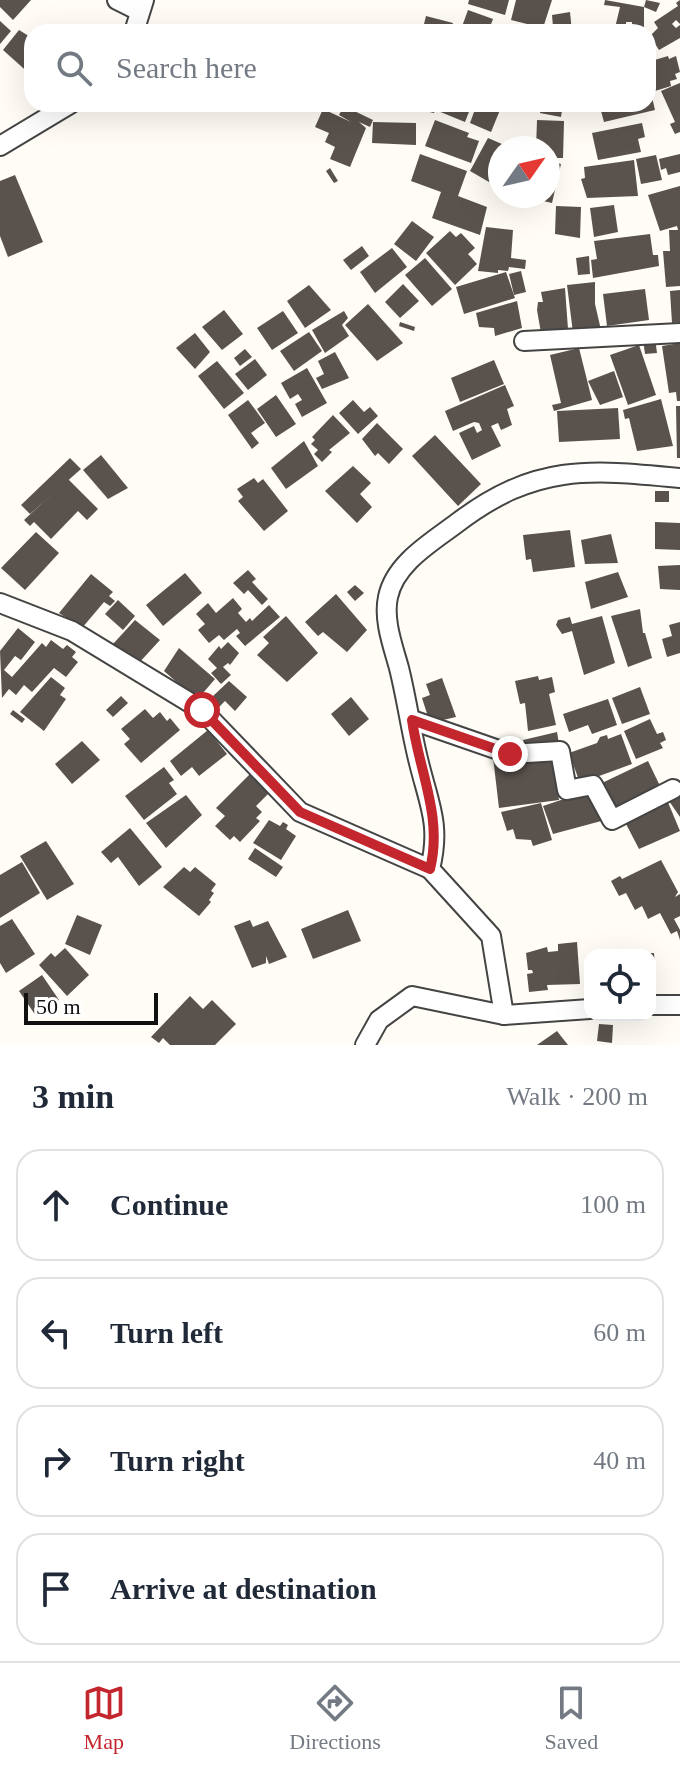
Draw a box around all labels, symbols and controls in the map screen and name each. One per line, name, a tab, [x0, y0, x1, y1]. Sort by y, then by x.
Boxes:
search box	[24, 24, 656, 112]
icon: search	[52, 46, 96, 90]
text: Search here	[116, 51, 257, 84]
north arrow	[488, 136, 560, 208]
route start	[184, 692, 220, 728]
route end	[492, 736, 528, 772]
map controls	[584, 949, 656, 1021]
button: locate	[584, 949, 656, 1021]
scale bar	[24, 989, 158, 1025]
text: 50 m	[36, 994, 81, 1019]
text: 3 min	[32, 1078, 114, 1115]
text: Walk · 200 m	[506, 1082, 648, 1111]
icon: ahead	[34, 1183, 78, 1227]
text: Continue	[110, 1188, 228, 1221]
text: 100 m	[580, 1190, 646, 1219]
icon: left	[34, 1311, 78, 1355]
text: Turn left	[110, 1316, 223, 1349]
text: 60 m	[593, 1318, 646, 1347]
icon: right	[34, 1439, 78, 1483]
text: Turn right	[110, 1444, 245, 1477]
text: 40 m	[593, 1446, 646, 1475]
icon: arrive	[34, 1567, 78, 1611]
text: Arrive at destination	[110, 1572, 377, 1605]
tab: Map	[82, 1681, 126, 1755]
tab: Directions	[289, 1681, 381, 1755]
tab: Saved	[544, 1681, 598, 1755]

